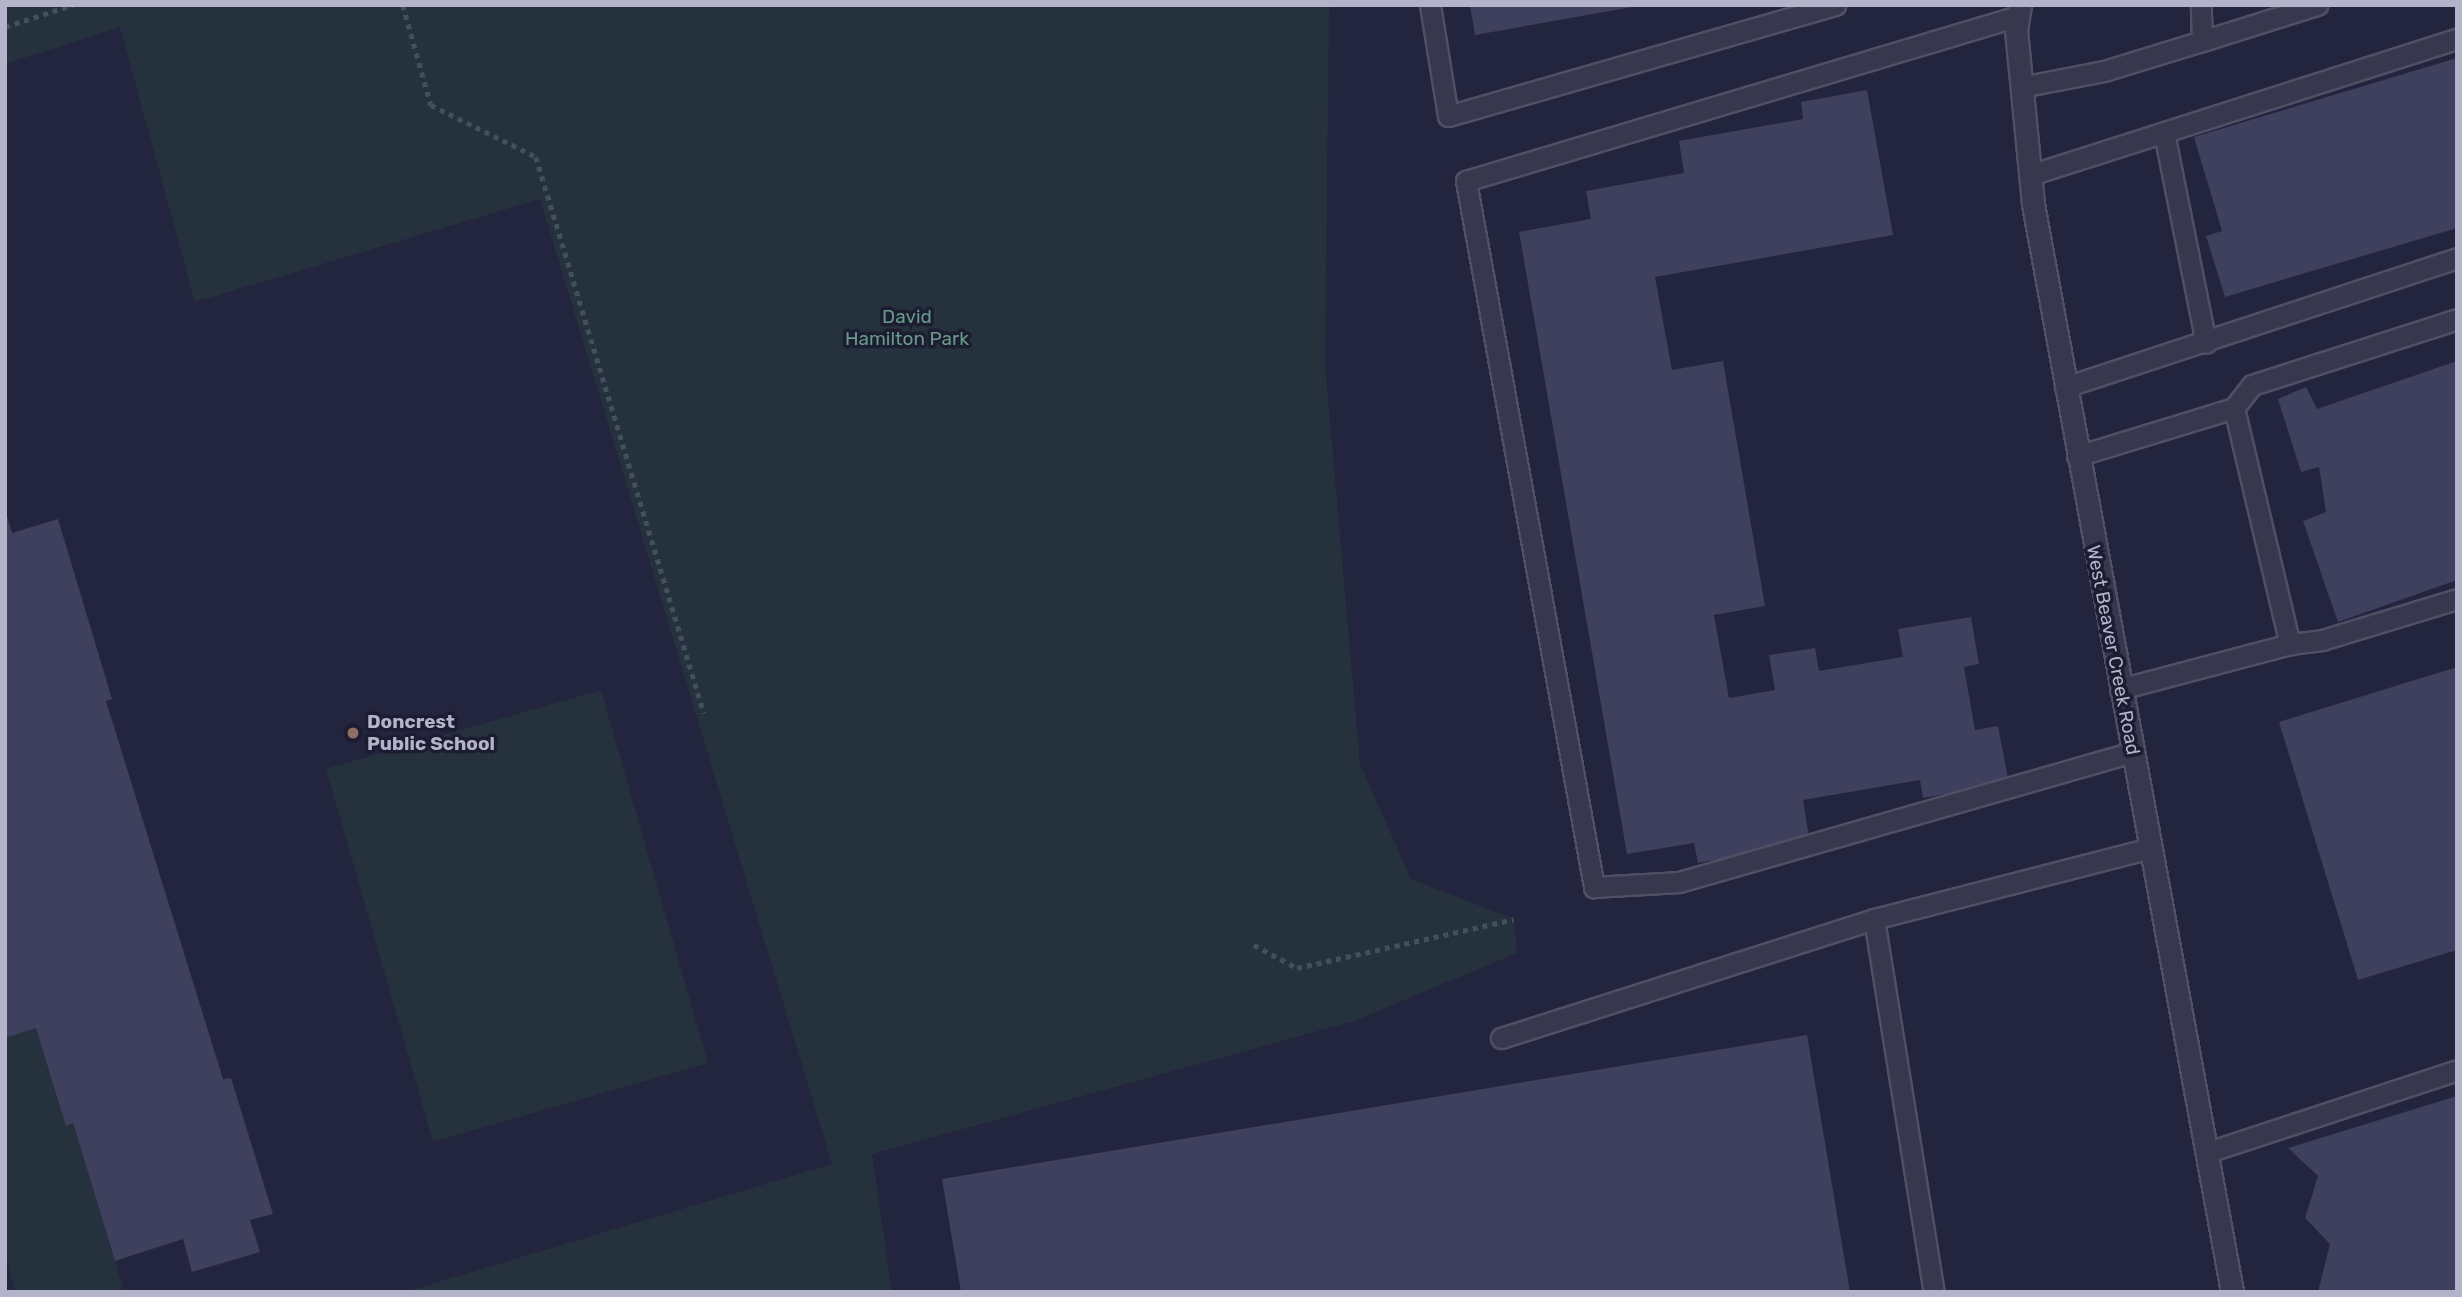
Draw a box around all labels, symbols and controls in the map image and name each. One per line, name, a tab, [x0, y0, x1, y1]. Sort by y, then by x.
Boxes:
park label: David Hamilton Park	[845, 306, 969, 350]
street label: West Beaver Creek Road	[2081, 543, 2145, 757]
place label: Doncrest Public School	[367, 711, 495, 755]
marker: Doncrest Public School	[345, 725, 361, 741]

